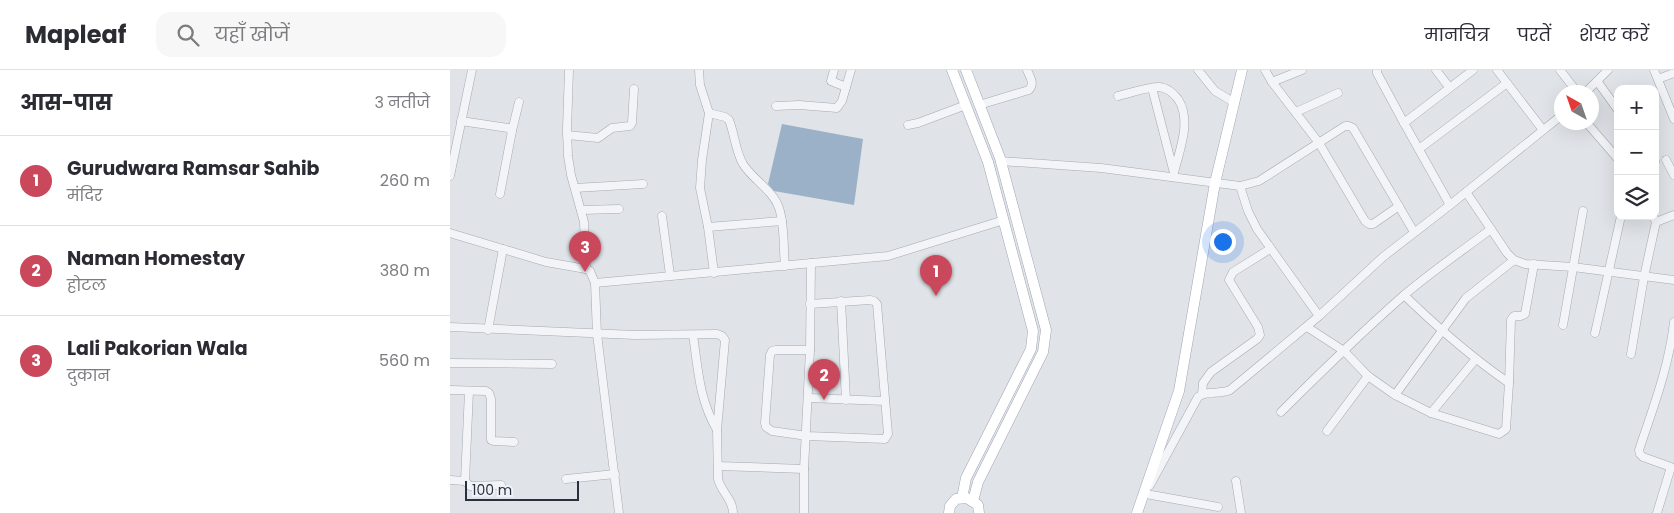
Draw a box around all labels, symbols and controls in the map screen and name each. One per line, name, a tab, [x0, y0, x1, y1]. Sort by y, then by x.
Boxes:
search box	[156, 12, 506, 57]
text: Mapleaf	[25, 18, 126, 51]
icon: search	[174, 21, 202, 49]
text: यहाँ खोजें	[214, 21, 290, 48]
text: मानचित्र	[1424, 22, 1489, 47]
text: परतें	[1517, 22, 1551, 47]
text: शेयर करें	[1579, 22, 1649, 47]
north arrow	[1554, 85, 1599, 130]
map controls	[1614, 85, 1659, 220]
button: +	[1614, 85, 1659, 130]
text: आस-पास	[20, 88, 112, 117]
text: 3 नतीजे	[374, 91, 430, 114]
button: −	[1614, 130, 1659, 175]
text: Gurudwara Ramsar Sahib	[67, 155, 320, 182]
text: 1	[33, 169, 39, 192]
text: 260 m	[380, 169, 430, 192]
button: layers	[1614, 175, 1659, 220]
text: मंदिर	[67, 184, 103, 207]
your location	[1210, 229, 1236, 255]
pin: 3	[569, 231, 601, 272]
text: Naman Homestay	[67, 245, 245, 272]
pin: 1	[920, 255, 952, 296]
text: 2	[31, 259, 41, 282]
text: 380 m	[380, 259, 430, 282]
text: होटल	[67, 274, 106, 297]
text: Lali Pakorian Wala	[67, 335, 248, 362]
text: 3	[31, 349, 41, 372]
text: 560 m	[379, 349, 430, 372]
pin: 2	[808, 359, 840, 400]
text: दुकान	[67, 364, 110, 387]
scale bar	[465, 478, 579, 501]
text: 100 m	[472, 480, 512, 500]

